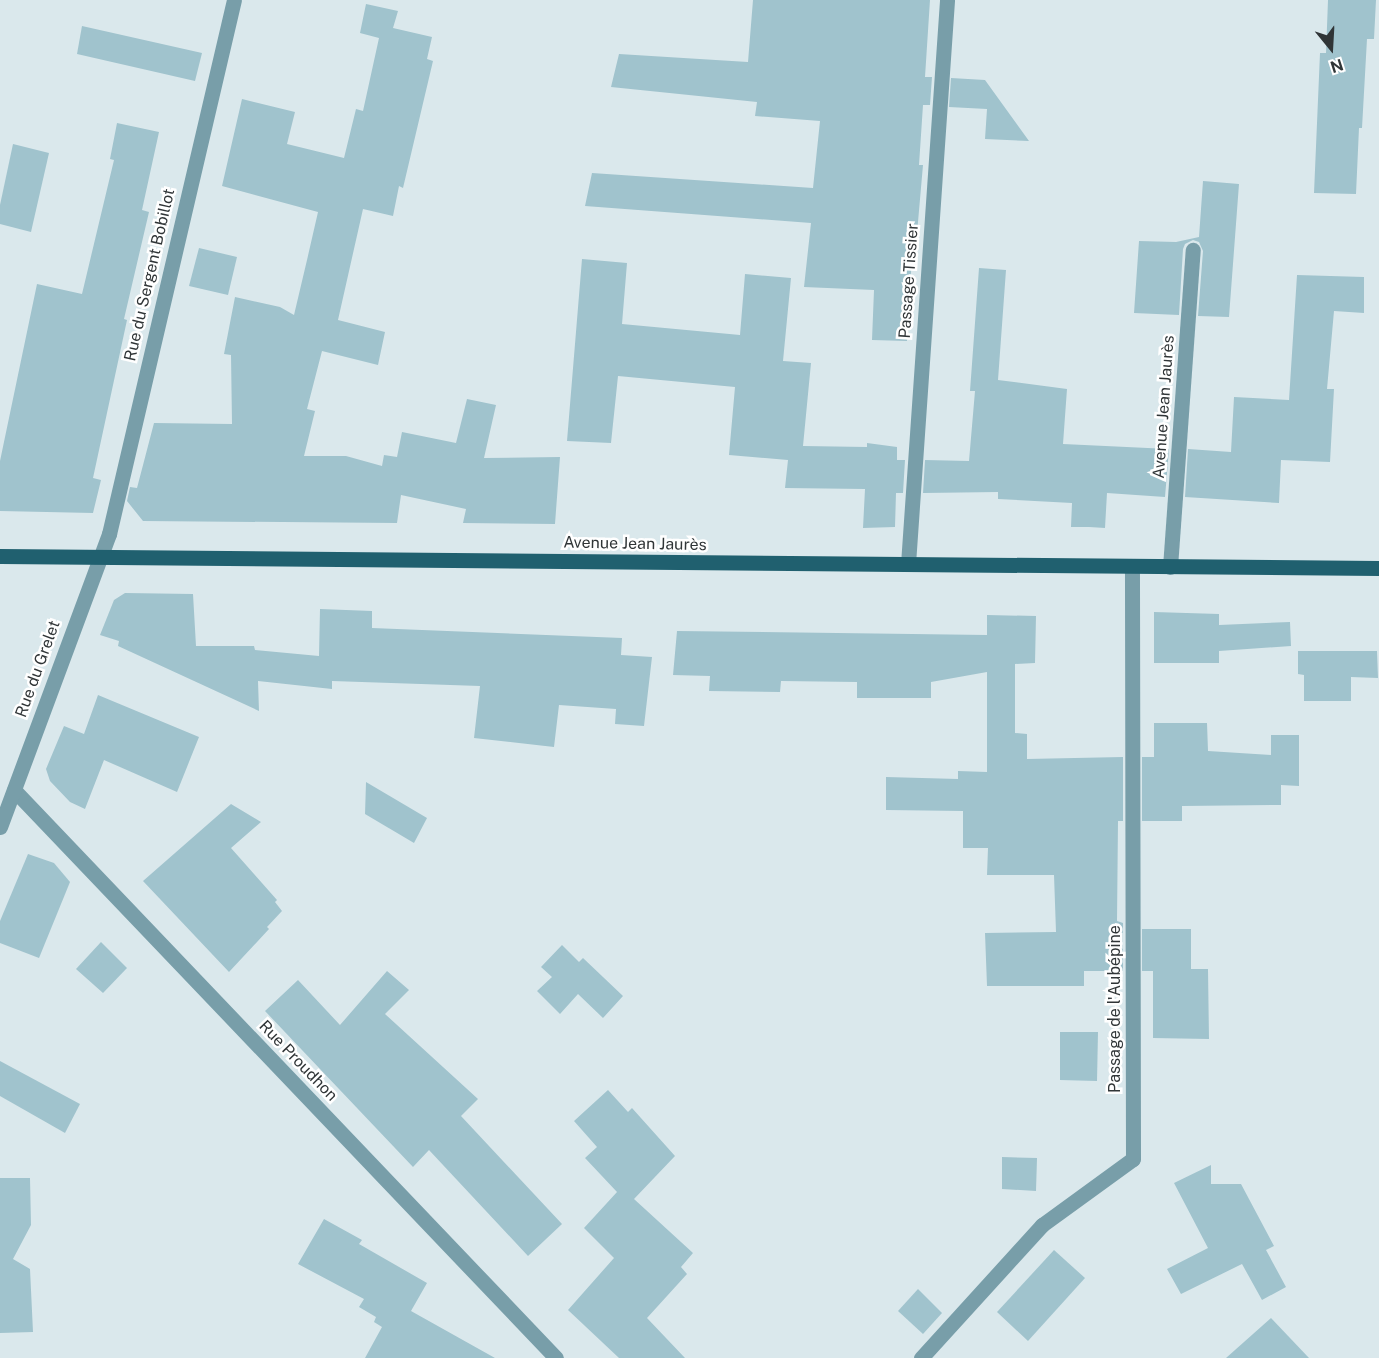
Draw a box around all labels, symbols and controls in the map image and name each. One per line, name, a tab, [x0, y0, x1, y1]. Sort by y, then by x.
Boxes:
north arrow	[1301, 18, 1361, 78]
text: N	[1328, 55, 1346, 77]
street label: Rue du Sergent Bobillot	[121, 187, 179, 363]
street label: Passage Tissier	[895, 223, 923, 339]
street label: Avenue Jean Jaurès	[1149, 335, 1179, 479]
street label: Avenue Jean Jaurès	[563, 533, 707, 555]
street label: Rue du Grelet	[12, 618, 64, 720]
street label: Passage de l'Aubépine	[1105, 925, 1125, 1093]
street label: Rue Proudhon	[255, 1017, 341, 1105]

